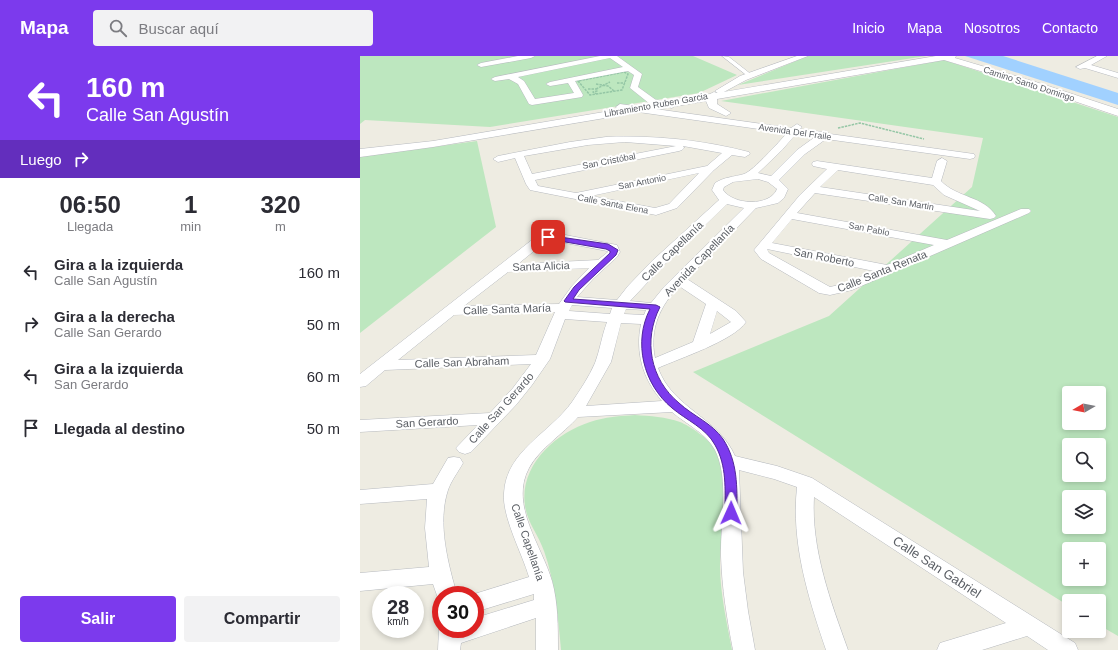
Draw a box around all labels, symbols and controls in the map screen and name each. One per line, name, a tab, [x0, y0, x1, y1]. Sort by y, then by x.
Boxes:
search box	[93, 10, 373, 46]
text: Mapa	[20, 17, 69, 38]
icon: search	[107, 17, 129, 39]
text: Buscar aquí	[139, 20, 219, 37]
text: Inicio	[852, 20, 885, 36]
text: Mapa	[907, 20, 942, 36]
text: Nosotros	[964, 20, 1020, 36]
text: Contacto	[1042, 20, 1098, 36]
street label: Camino Santo Domingo	[982, 64, 1076, 104]
icon: left	[20, 72, 72, 124]
text: 160 m	[86, 72, 165, 103]
street label: Libramiento Ruben Garcia	[603, 91, 709, 119]
text: Calle San Agustín	[86, 105, 229, 125]
street label: Avenida Del Fraile	[758, 122, 832, 142]
icon: right	[70, 148, 92, 170]
text: Luego	[20, 151, 62, 168]
street label: San Cristóbal	[582, 151, 636, 171]
street label: San Antonio	[617, 172, 667, 192]
text: 06:50	[59, 191, 121, 218]
text: 1	[184, 191, 197, 218]
text: 320	[261, 191, 301, 218]
street label: Calle Santa Elena	[577, 192, 649, 216]
street label: Calle San Martin	[867, 192, 935, 212]
street label: Calle Capellanía	[639, 218, 706, 283]
text: Llegada	[67, 219, 113, 234]
text: min	[180, 219, 201, 234]
text: m	[275, 219, 286, 234]
pin	[531, 220, 565, 254]
street label: San Pablo	[848, 220, 890, 238]
street label: Avenida Capellanía	[662, 221, 737, 298]
icon: arrive	[537, 226, 559, 248]
street label: San Roberto	[793, 245, 855, 269]
street label: Calle Santa Renata	[836, 247, 929, 294]
text: Gira a la izquierda	[54, 256, 183, 273]
street label: Santa Alicia	[512, 259, 571, 273]
icon: left	[20, 261, 42, 283]
text: 160 m	[298, 264, 340, 281]
text: Calle San Agustín	[54, 273, 157, 288]
street label: Calle Santa María	[463, 301, 552, 317]
text: Gira a la derecha	[54, 308, 175, 325]
icon: right	[20, 313, 42, 335]
text: 50 m	[307, 316, 340, 333]
text: Calle San Gerardo	[54, 325, 162, 340]
street label: Calle San Abraham	[414, 354, 510, 370]
text: Gira a la izquierda	[54, 360, 183, 377]
icon: left	[20, 365, 42, 387]
text: 60 m	[307, 368, 340, 385]
street label: Calle San Gerardo	[466, 370, 536, 446]
text: San Gerardo	[54, 377, 128, 392]
north arrow	[1062, 386, 1106, 430]
map controls	[1062, 386, 1106, 638]
street label: San Gerardo	[395, 414, 459, 430]
icon: arrive	[20, 417, 42, 439]
text: Llegada al destino	[54, 420, 185, 437]
text: 50 m	[307, 420, 340, 437]
button: search	[1062, 438, 1106, 482]
button: layers	[1062, 490, 1106, 534]
position arrow	[710, 492, 752, 534]
street label: Calle Capellanía	[509, 502, 547, 583]
street label: Calle San Gabriel	[890, 533, 984, 601]
button: +	[1062, 542, 1106, 586]
speed limit sign: 30	[432, 586, 484, 638]
button: −	[1062, 594, 1106, 638]
button: Salir	[20, 596, 176, 642]
button: Compartir	[184, 596, 340, 642]
text: 28	[387, 596, 409, 618]
text: km/h	[387, 616, 409, 627]

